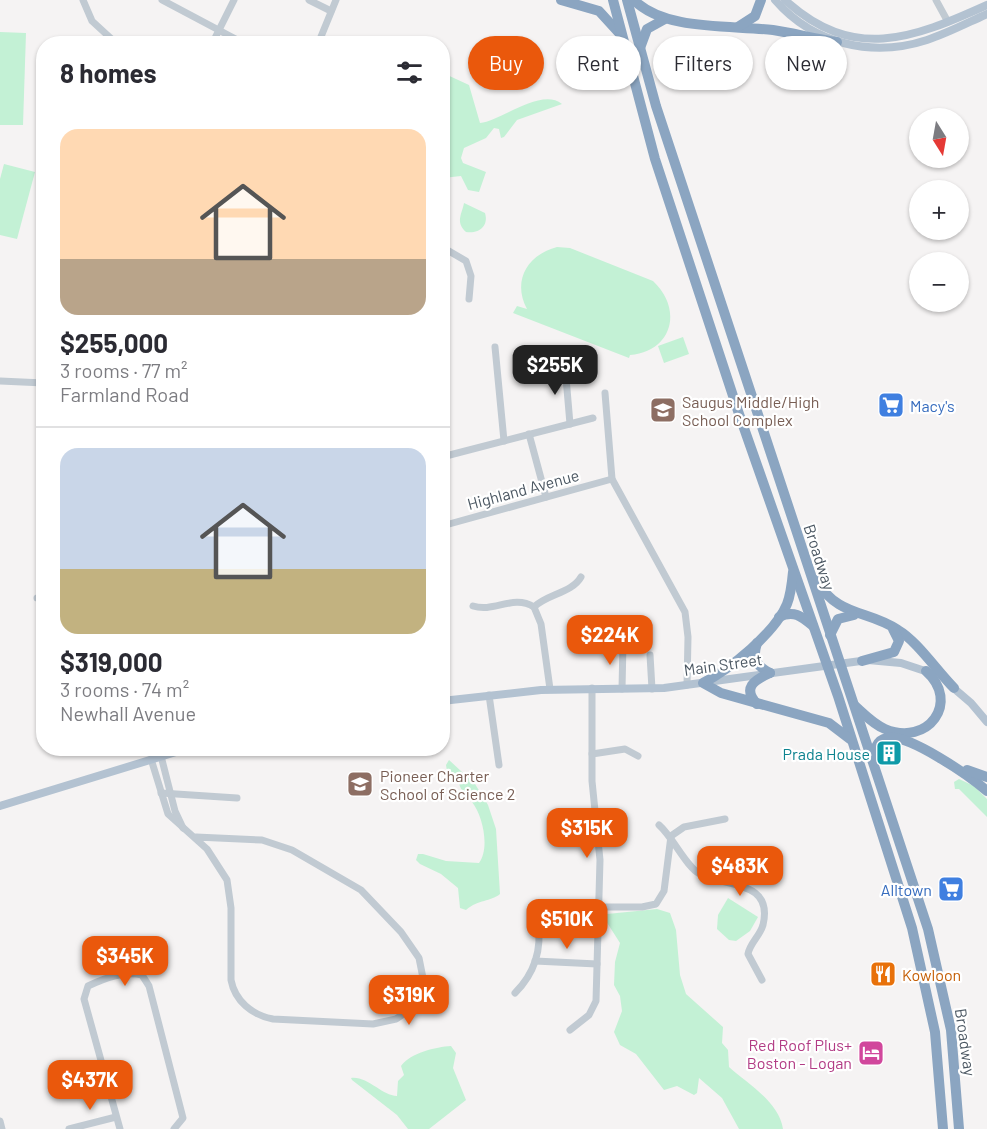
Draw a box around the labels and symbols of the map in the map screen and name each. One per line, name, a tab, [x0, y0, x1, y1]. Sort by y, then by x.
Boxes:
north arrow	[909, 108, 969, 168]
pin: $255K	[513, 345, 597, 396]
supermarket icon: Macy's	[876, 390, 906, 420]
place label: Saugus Middle/High School Complex	[682, 392, 819, 429]
school or university icon: Saugus Middle/High School Complex	[648, 395, 678, 425]
place label: Macy's	[910, 396, 955, 415]
street label: Highland Avenue	[465, 465, 581, 513]
street label: Broadway	[800, 522, 840, 593]
pin: $224K	[568, 615, 652, 666]
street label: Main Street	[682, 649, 764, 679]
building icon: Prada House	[874, 738, 904, 768]
place label: Prada House	[782, 744, 870, 763]
place label: Pioneer Charter School of Science 2	[380, 766, 515, 803]
school or university icon: Pioneer Charter School of Science 2	[345, 769, 375, 799]
pin: $315K	[545, 808, 629, 859]
pin: $483K	[698, 846, 782, 897]
supermarket icon: Alltown	[936, 874, 966, 904]
place label: Alltown	[881, 880, 932, 899]
pin: $510K	[525, 899, 609, 950]
pin: $345K	[83, 936, 167, 987]
restaurant icon: Kowloon	[868, 959, 898, 989]
place label: Kowloon	[902, 965, 961, 984]
pin: $319K	[367, 975, 451, 1026]
street label: Broadway	[952, 1007, 980, 1078]
place label: Red Roof Plus+ Boston - Logan	[747, 1035, 852, 1072]
hotel icon: Red Roof Plus+ Boston - Logan	[856, 1038, 886, 1068]
pin: $437K	[48, 1060, 132, 1111]

